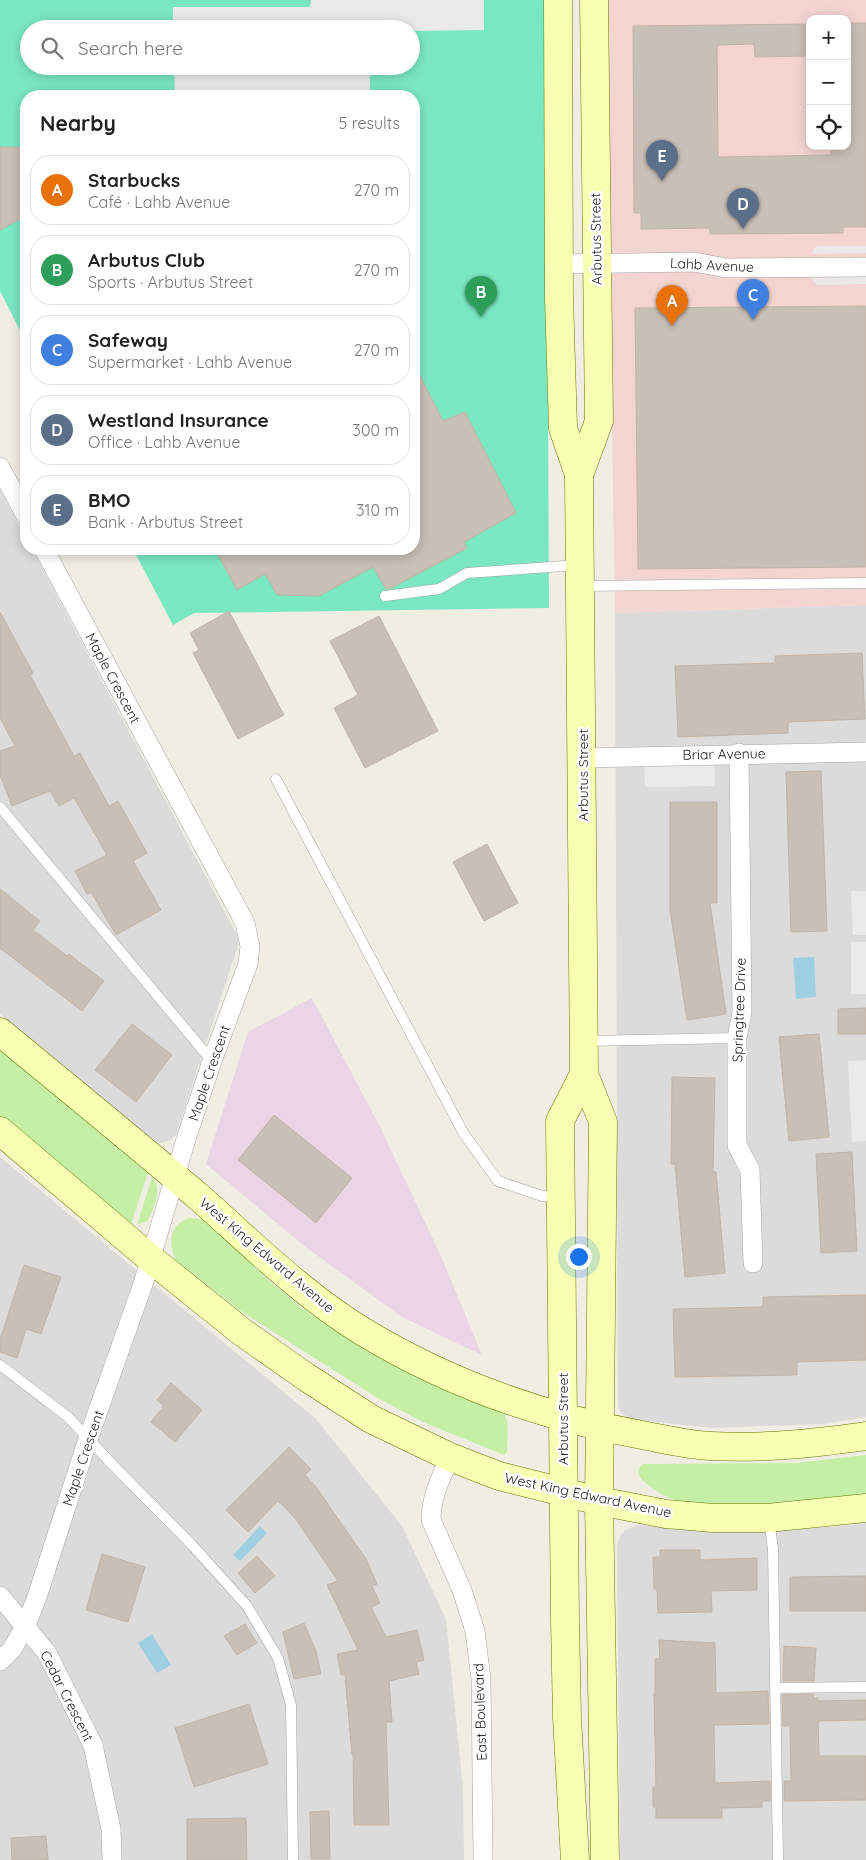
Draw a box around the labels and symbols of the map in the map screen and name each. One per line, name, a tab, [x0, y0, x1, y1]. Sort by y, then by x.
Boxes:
pin: E	[646, 140, 678, 181]
pin: D	[727, 188, 759, 229]
street label: Arbutus Street	[586, 192, 606, 285]
street label: Lahb Avenue	[670, 254, 755, 276]
pin: B	[465, 276, 497, 317]
pin: C	[737, 279, 769, 320]
pin: A	[656, 285, 688, 326]
street label: Maple Crescent	[82, 630, 145, 727]
street label: Arbutus Street	[574, 729, 592, 821]
street label: Briar Avenue	[682, 744, 766, 764]
street label: Springtree Drive	[728, 957, 750, 1063]
street label: Maple Crescent	[184, 1023, 234, 1123]
street label: West King Edward Avenue	[196, 1193, 338, 1317]
your location	[566, 1244, 592, 1270]
street label: Arbutus Street	[554, 1373, 572, 1465]
street label: Maple Crescent	[58, 1408, 108, 1508]
street label: West King Edward Avenue	[503, 1469, 673, 1522]
street label: Cedar Crescent	[36, 1647, 98, 1745]
street label: East Boulevard	[469, 1663, 491, 1761]

